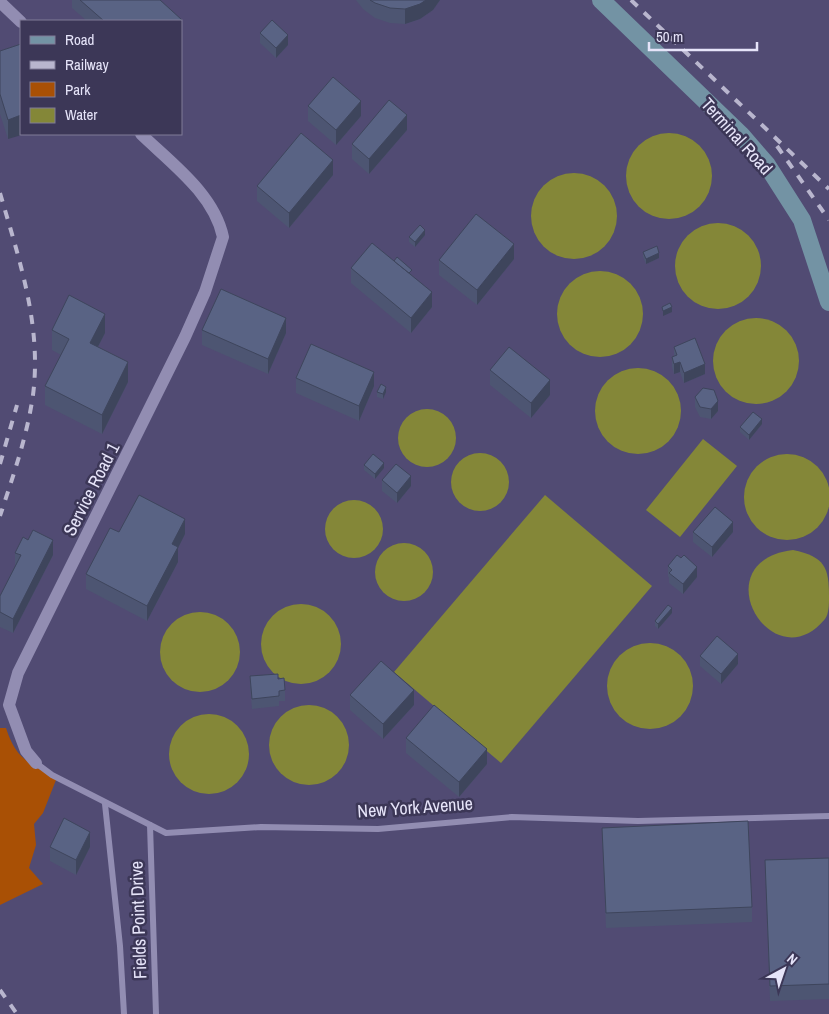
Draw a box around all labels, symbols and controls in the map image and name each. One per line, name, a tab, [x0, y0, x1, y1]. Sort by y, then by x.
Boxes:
legend	[20, 20, 182, 135]
scale bar	[649, 20, 756, 52]
text: 50 m	[656, 26, 683, 47]
text: Road	[65, 29, 94, 50]
text: Railway	[65, 54, 110, 75]
text: Park	[65, 79, 91, 100]
street label: Terminal Road	[696, 92, 778, 180]
text: Water	[65, 104, 97, 125]
street label: Service Road 1	[57, 437, 126, 540]
street label: New York Avenue	[356, 790, 474, 824]
street label: Fields Point Drive	[123, 861, 153, 979]
north arrow	[759, 944, 809, 994]
text: N	[783, 949, 801, 969]

